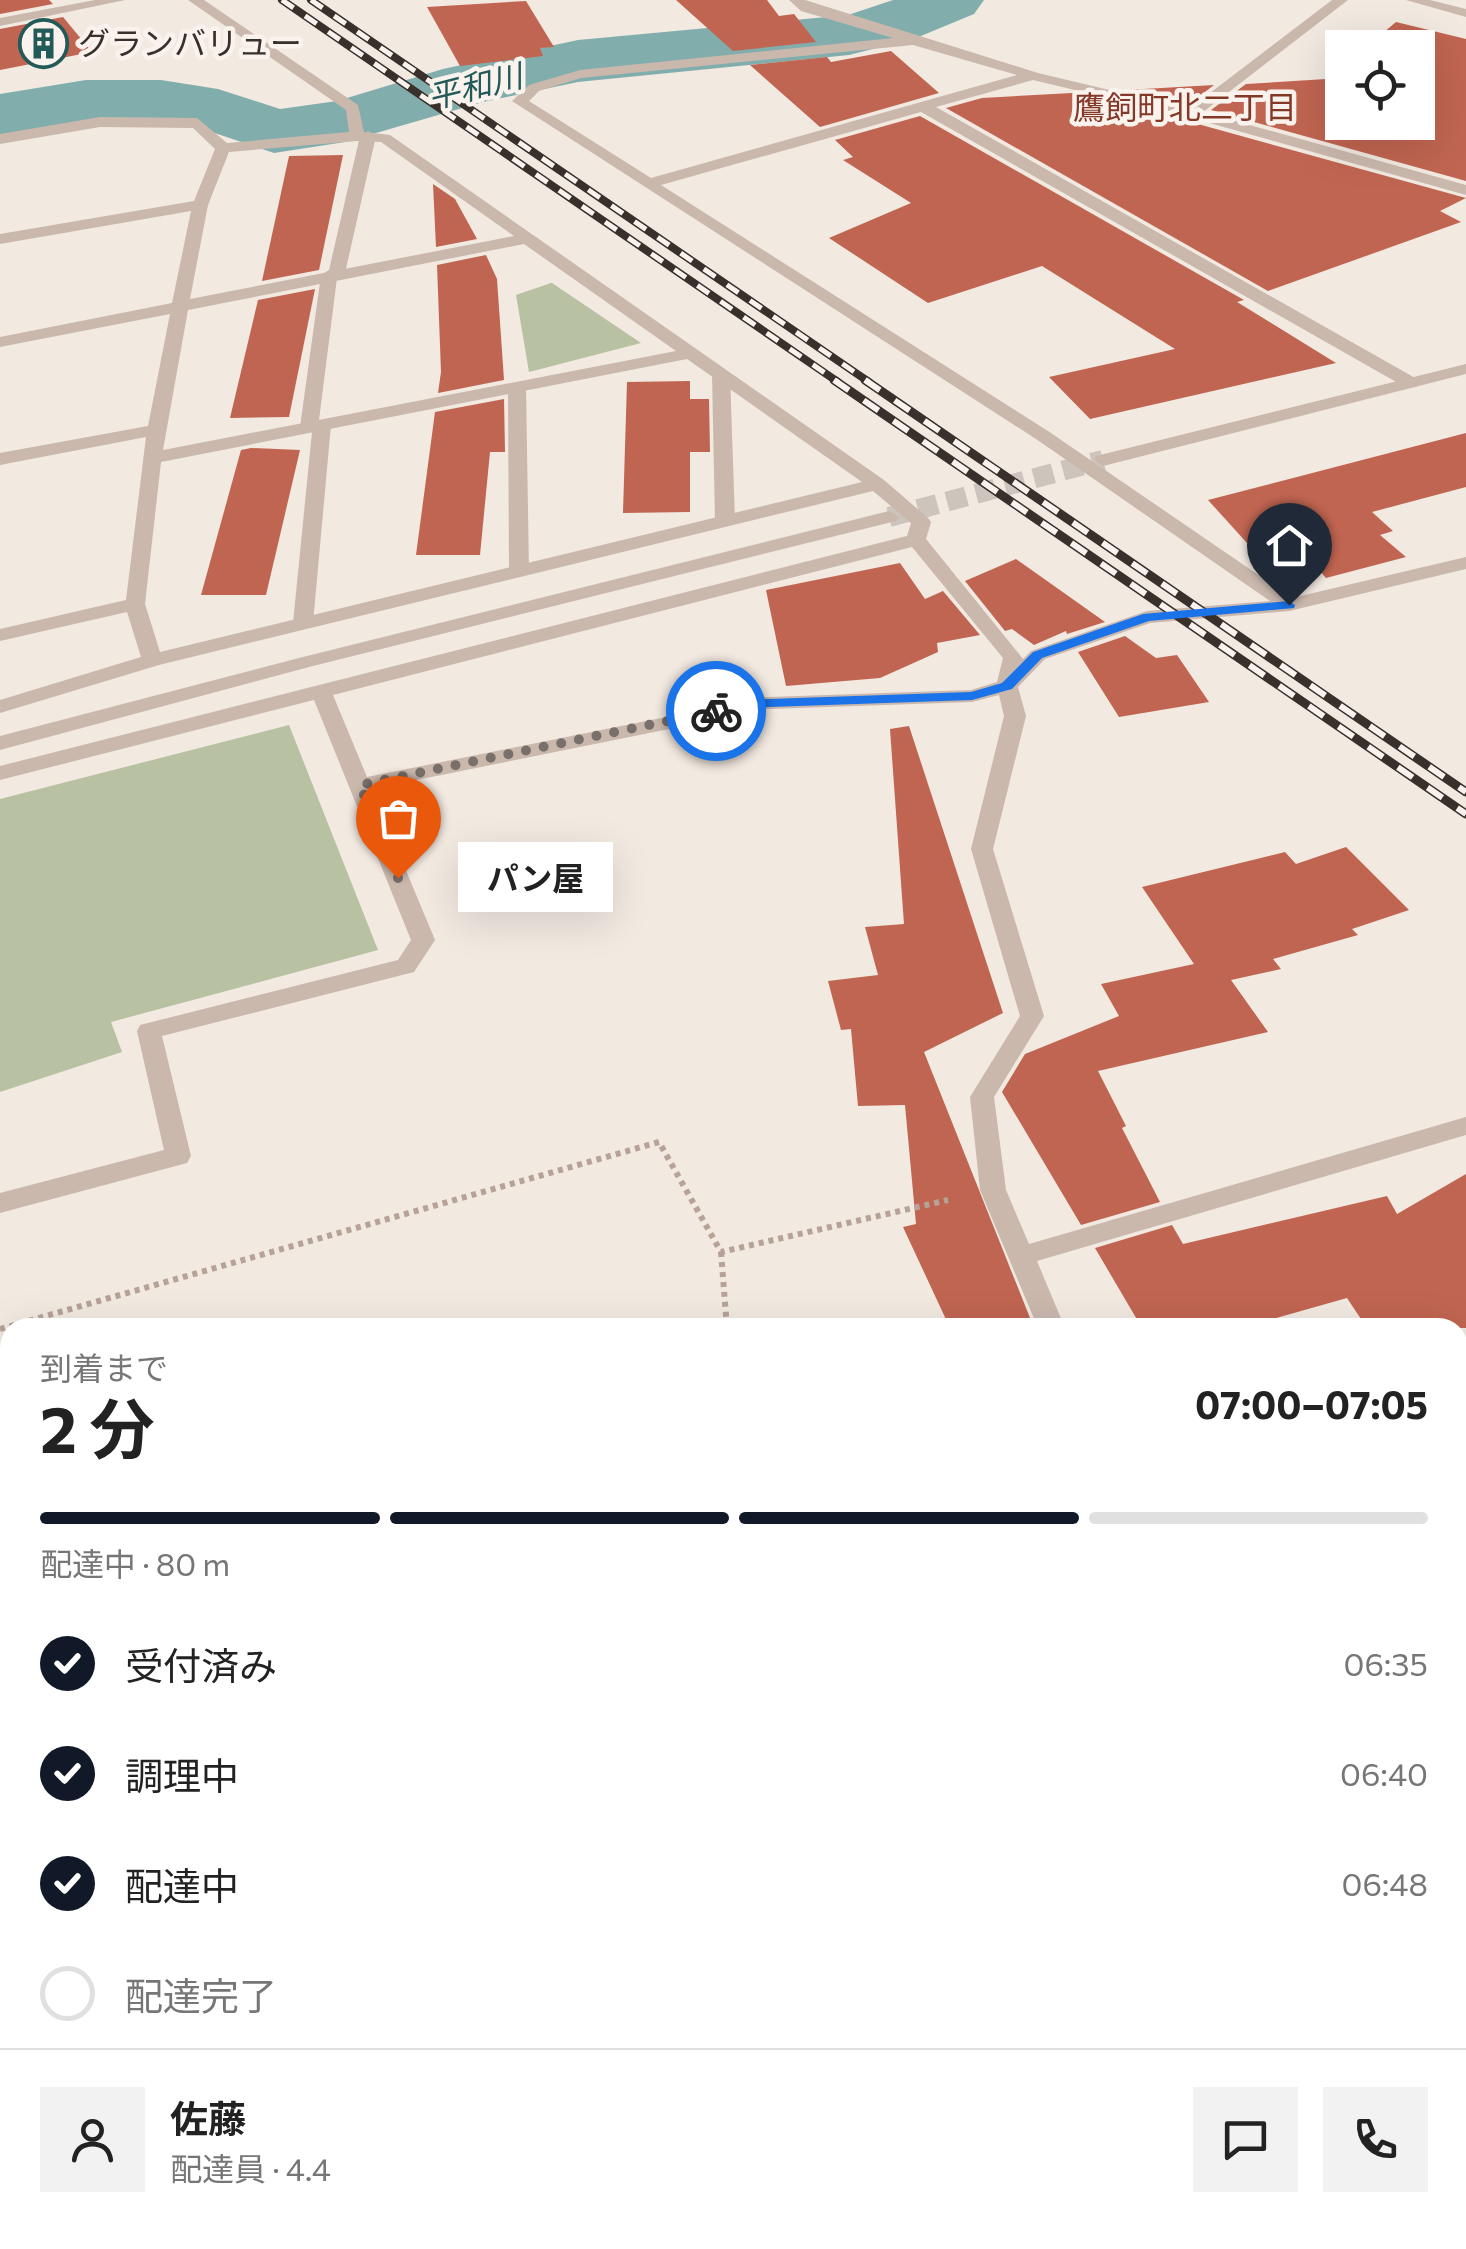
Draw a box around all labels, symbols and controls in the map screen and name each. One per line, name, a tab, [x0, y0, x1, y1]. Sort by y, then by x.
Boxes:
building icon: グランバリュー	[17, 18, 69, 70]
place label: グランバリュー	[78, 22, 302, 62]
map controls	[1325, 30, 1435, 140]
button: locate	[1325, 30, 1435, 140]
water label: 平和川	[423, 53, 529, 116]
district label: 鷹飼町北二丁目	[1073, 86, 1297, 126]
pin	[1247, 503, 1332, 606]
icon: home	[1262, 518, 1317, 573]
courier	[666, 661, 766, 761]
icon: bike	[689, 684, 744, 739]
pin	[356, 776, 441, 879]
icon: bag	[371, 791, 426, 846]
callout: パン屋	[458, 843, 613, 913]
text: パン屋	[487, 857, 584, 897]
text: 到着まで	[40, 1347, 168, 1387]
text: 07:00–07:05	[1195, 1380, 1428, 1427]
text: 2 分	[40, 1387, 154, 1466]
text: 配達中 · 80 m	[40, 1543, 230, 1583]
icon: check	[40, 1636, 95, 1691]
text: 受付済み	[125, 1641, 277, 1688]
text: 06:35	[1344, 1643, 1428, 1683]
icon: check	[40, 1746, 95, 1801]
text: 調理中	[125, 1751, 239, 1798]
text: 06:40	[1340, 1753, 1428, 1793]
icon: check	[40, 1856, 95, 1911]
text: 配達中	[125, 1861, 239, 1908]
text: 06:48	[1342, 1863, 1428, 1903]
text: 配達完了	[125, 1971, 277, 2018]
button: person	[40, 2087, 145, 2192]
button: chat	[1193, 2087, 1298, 2192]
button: phone	[1323, 2087, 1428, 2192]
text: 佐藤	[170, 2094, 246, 2141]
text: 配達員 · 4.4	[170, 2148, 331, 2188]

